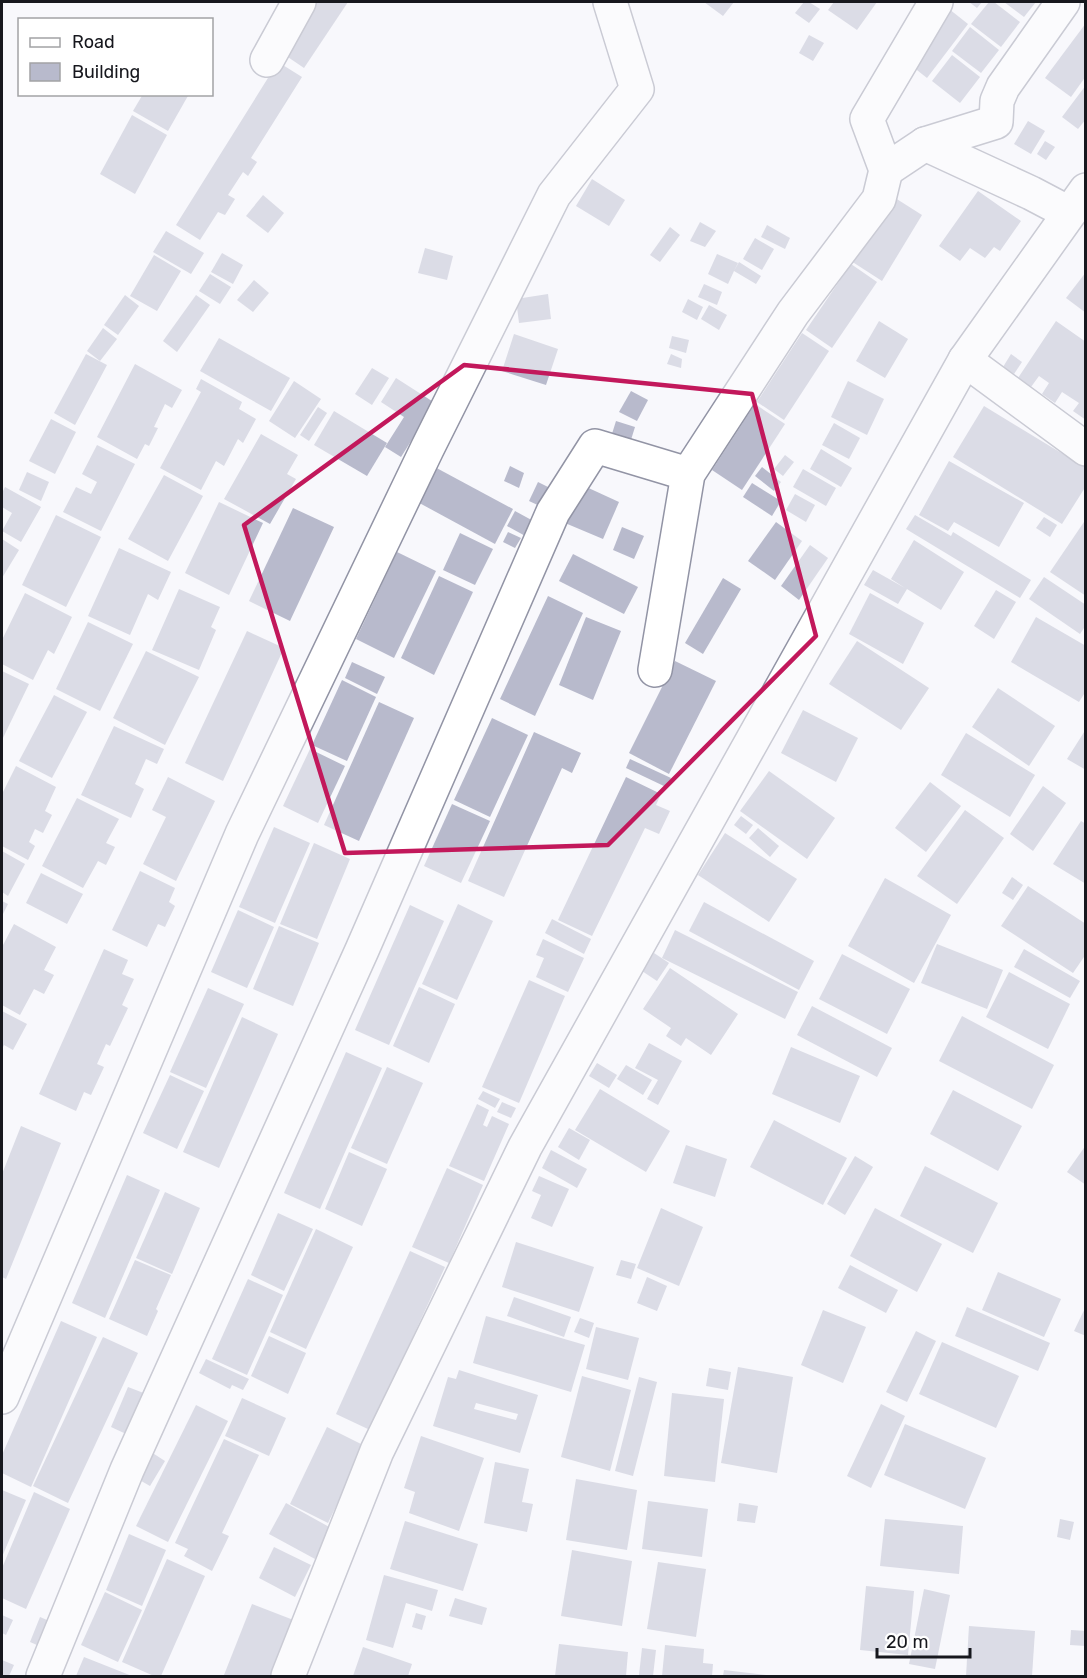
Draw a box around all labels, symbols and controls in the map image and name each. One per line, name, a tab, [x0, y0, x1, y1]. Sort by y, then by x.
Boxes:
legend	[18, 18, 213, 96]
text: Road	[72, 31, 115, 53]
text: Building	[72, 61, 140, 83]
scale bar	[877, 1621, 970, 1659]
text: 20 m	[886, 1631, 928, 1653]

